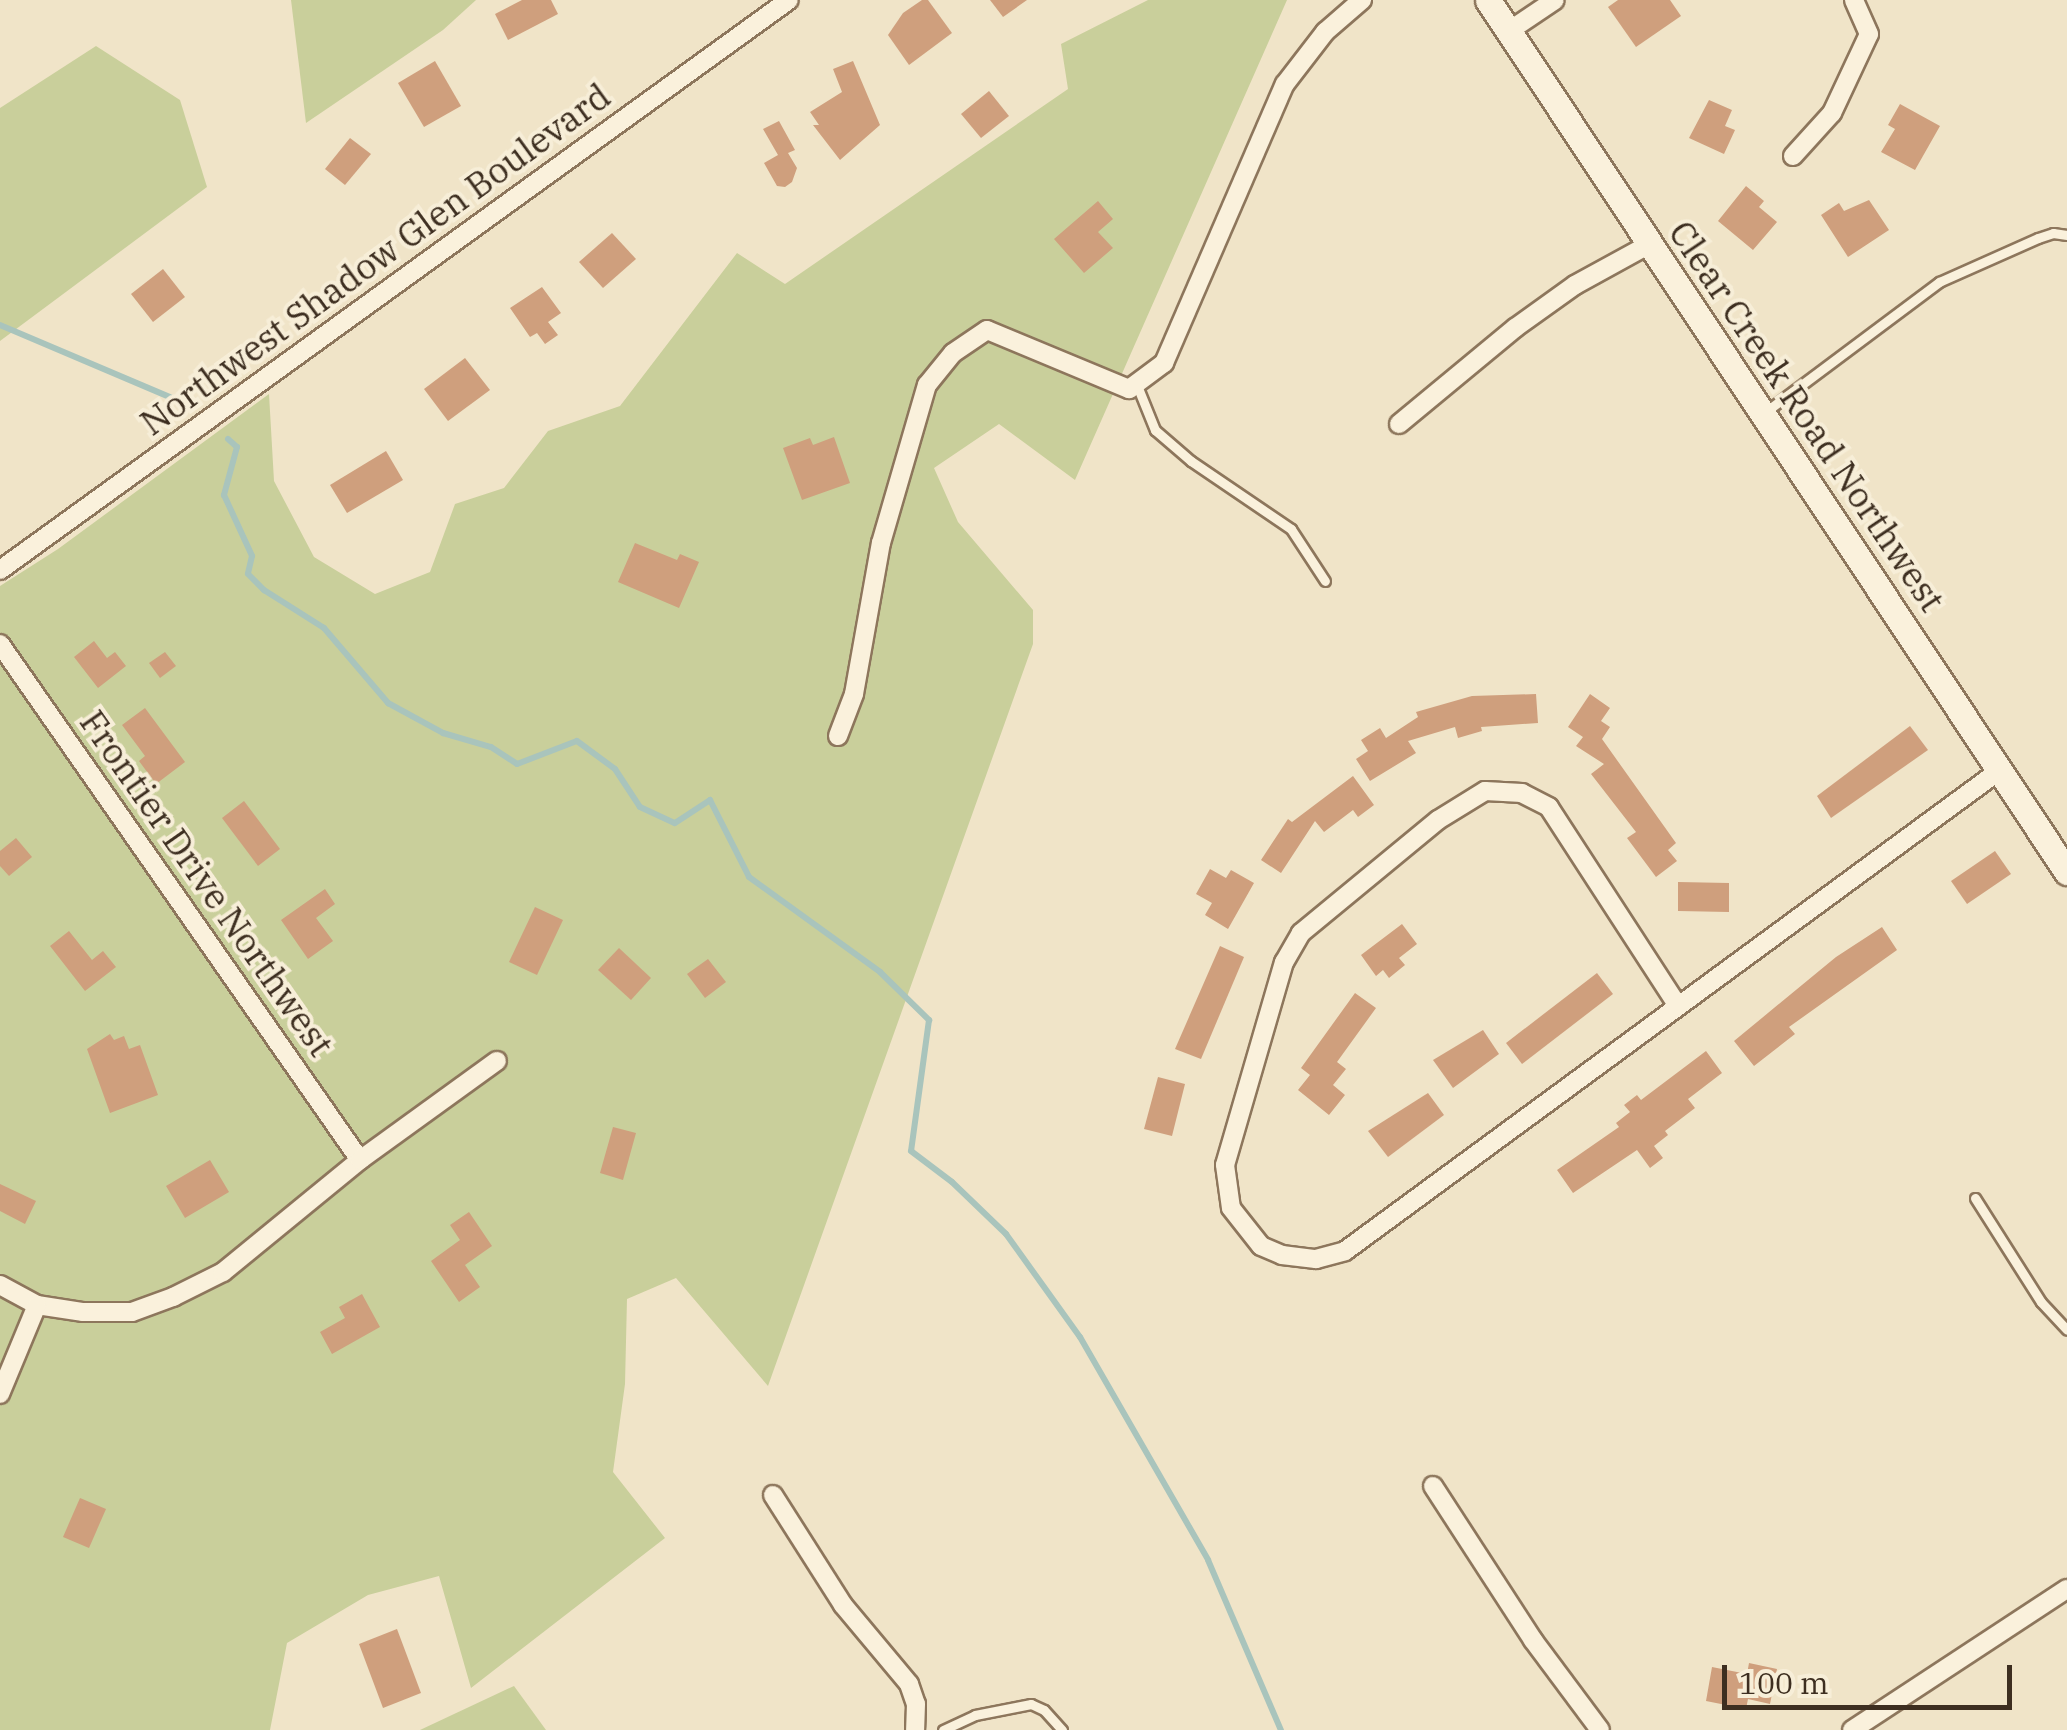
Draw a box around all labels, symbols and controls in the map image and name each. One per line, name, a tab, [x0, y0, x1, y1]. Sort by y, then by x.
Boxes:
street label: Northwest Shadow Glen Boulevard	[132, 74, 618, 444]
street label: Clear Creek Road Northwest	[1660, 213, 1954, 619]
street label: Frontier Drive Northwest	[72, 702, 342, 1064]
scale bar	[1727, 1645, 2017, 1707]
text: 100 m	[1739, 1663, 1829, 1702]

